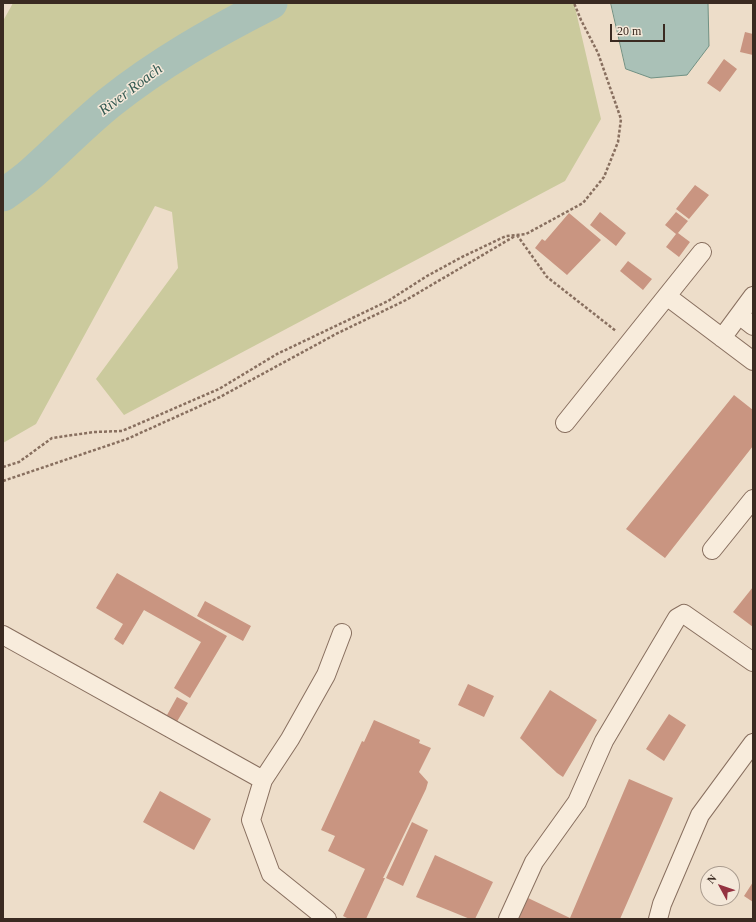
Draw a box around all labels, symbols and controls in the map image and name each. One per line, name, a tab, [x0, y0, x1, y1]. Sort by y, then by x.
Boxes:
scale bar	[612, 16, 667, 42]
text: 20 m	[617, 24, 641, 38]
water label: River Roach	[96, 60, 166, 120]
north arrow	[700, 866, 740, 906]
text: N	[704, 872, 719, 886]

